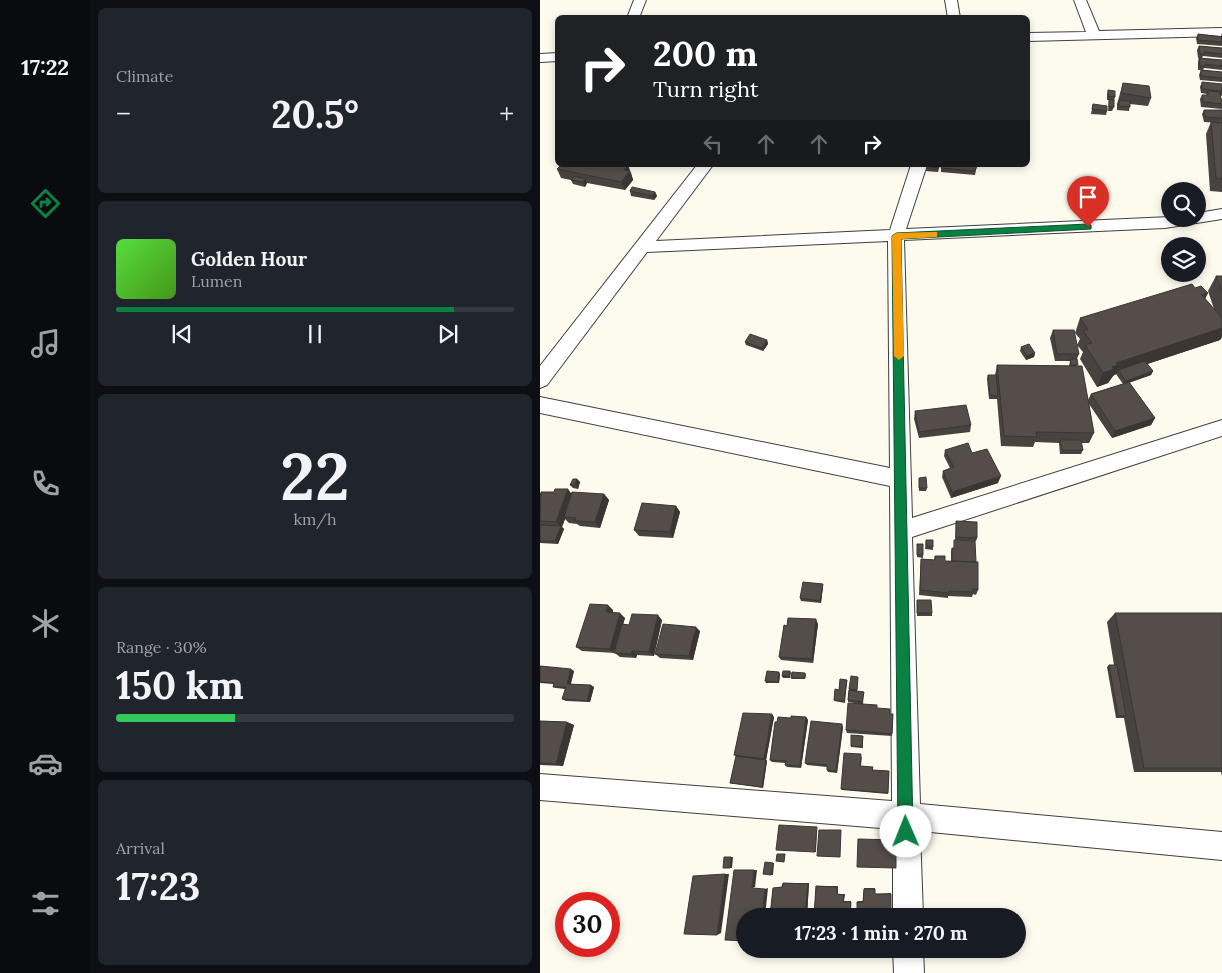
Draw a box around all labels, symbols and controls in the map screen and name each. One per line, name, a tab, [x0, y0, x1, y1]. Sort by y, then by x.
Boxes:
text: 200 m	[653, 31, 758, 76]
icon: right	[570, 35, 635, 100]
text: 17:22	[21, 53, 69, 81]
text: Climate	[116, 66, 173, 86]
text: Turn right	[653, 75, 758, 103]
text: 20.5°	[271, 90, 359, 138]
text: −	[116, 96, 131, 132]
text: +	[499, 96, 514, 132]
icon: left	[699, 130, 727, 158]
icon: ahead	[752, 130, 780, 158]
icon: ahead	[805, 130, 833, 158]
icon: right	[858, 130, 886, 158]
pin	[1067, 176, 1109, 227]
map controls	[1161, 182, 1206, 282]
button: search	[1161, 182, 1206, 227]
icon: arrive	[1074, 183, 1102, 211]
icon: directions	[28, 186, 63, 221]
button: layers	[1161, 237, 1206, 282]
text: Golden Hour	[191, 247, 307, 271]
text: Lumen	[191, 271, 243, 291]
icon: previous	[168, 320, 196, 348]
icon: pause	[301, 320, 329, 348]
icon: next	[434, 320, 462, 348]
icon: music	[28, 326, 63, 361]
text: 22	[280, 435, 350, 518]
icon: phone	[28, 466, 63, 501]
text: km/h	[293, 509, 337, 529]
icon: climate	[28, 606, 63, 641]
text: Range · 30%	[116, 637, 207, 657]
text: 150 km	[116, 661, 244, 709]
icon: car	[28, 746, 63, 781]
position arrow	[879, 805, 931, 857]
text: Arrival	[116, 838, 165, 858]
text: 17:23	[116, 862, 200, 910]
icon: filters	[28, 886, 63, 921]
speed limit sign: 30	[555, 892, 620, 957]
text: 17:23 · 1 min · 270 m	[795, 921, 967, 945]

